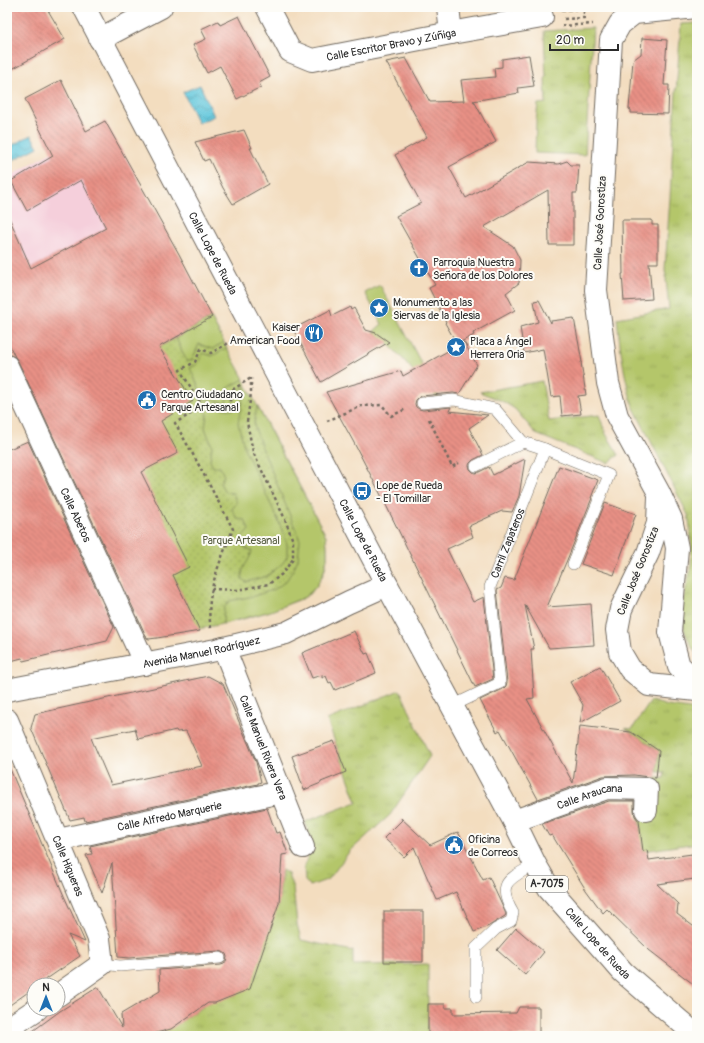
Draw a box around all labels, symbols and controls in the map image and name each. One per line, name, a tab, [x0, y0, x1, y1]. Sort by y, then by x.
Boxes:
street label: Calle Escritor Bravo y Zúñiga	[325, 26, 457, 64]
scale bar	[550, 26, 618, 52]
text: 20 m	[556, 33, 585, 48]
street label: Calle José Gorostiza	[591, 176, 609, 270]
street label: Calle Lope de Rueda	[186, 210, 240, 297]
place label: Parroquia Nuestra Señora de los Dolores	[433, 256, 533, 282]
church icon: Parroquia Nuestra Señora de los Dolores	[408, 257, 430, 279]
place label: Monumento a las Siervas de la Iglesia	[393, 296, 480, 322]
place icon: Monumento a las Siervas de la Iglesia	[368, 297, 390, 319]
place label: Kaiser American Food	[230, 321, 300, 347]
restaurant icon: Kaiser American Food	[303, 322, 325, 344]
place label: Placa a Ángel Herrera Oria	[470, 335, 532, 361]
place icon: Placa a Ángel Herrera Oria	[445, 336, 467, 358]
place label: Centro Ciudadano Parque Artesanal	[161, 388, 243, 414]
public building icon: Centro Ciudadano Parque Artesanal	[136, 389, 158, 411]
place label: Lope de Rueda - El Tomillar	[376, 479, 442, 505]
bus stop icon: Lope de Rueda - El Tomillar	[351, 480, 373, 502]
street label: Calle Abetos	[58, 486, 94, 544]
street label: Calle Lope de Rueda	[337, 497, 390, 584]
street label: Carril Zapateros	[488, 506, 527, 580]
street label: Calle José Gorostiza	[614, 525, 662, 617]
park label: Parque Artesanal	[202, 534, 280, 547]
street label: Avenida Manuel Rodríguez	[141, 633, 262, 670]
street label: Calle Manuel Rivera Vera	[237, 693, 290, 802]
street label: Calle Araucana	[555, 781, 623, 812]
street label: Calle Alfredo Marquerie	[116, 798, 223, 834]
street label: Calle Higueras	[50, 833, 87, 898]
place label: Oficina de Correos	[468, 833, 518, 859]
public building icon: Oficina de Correos	[443, 834, 465, 856]
road number: A-7075	[526, 876, 568, 892]
street label: Calle Lope de Rueda	[563, 905, 633, 982]
north arrow	[26, 977, 66, 1017]
text: N	[42, 981, 50, 994]

